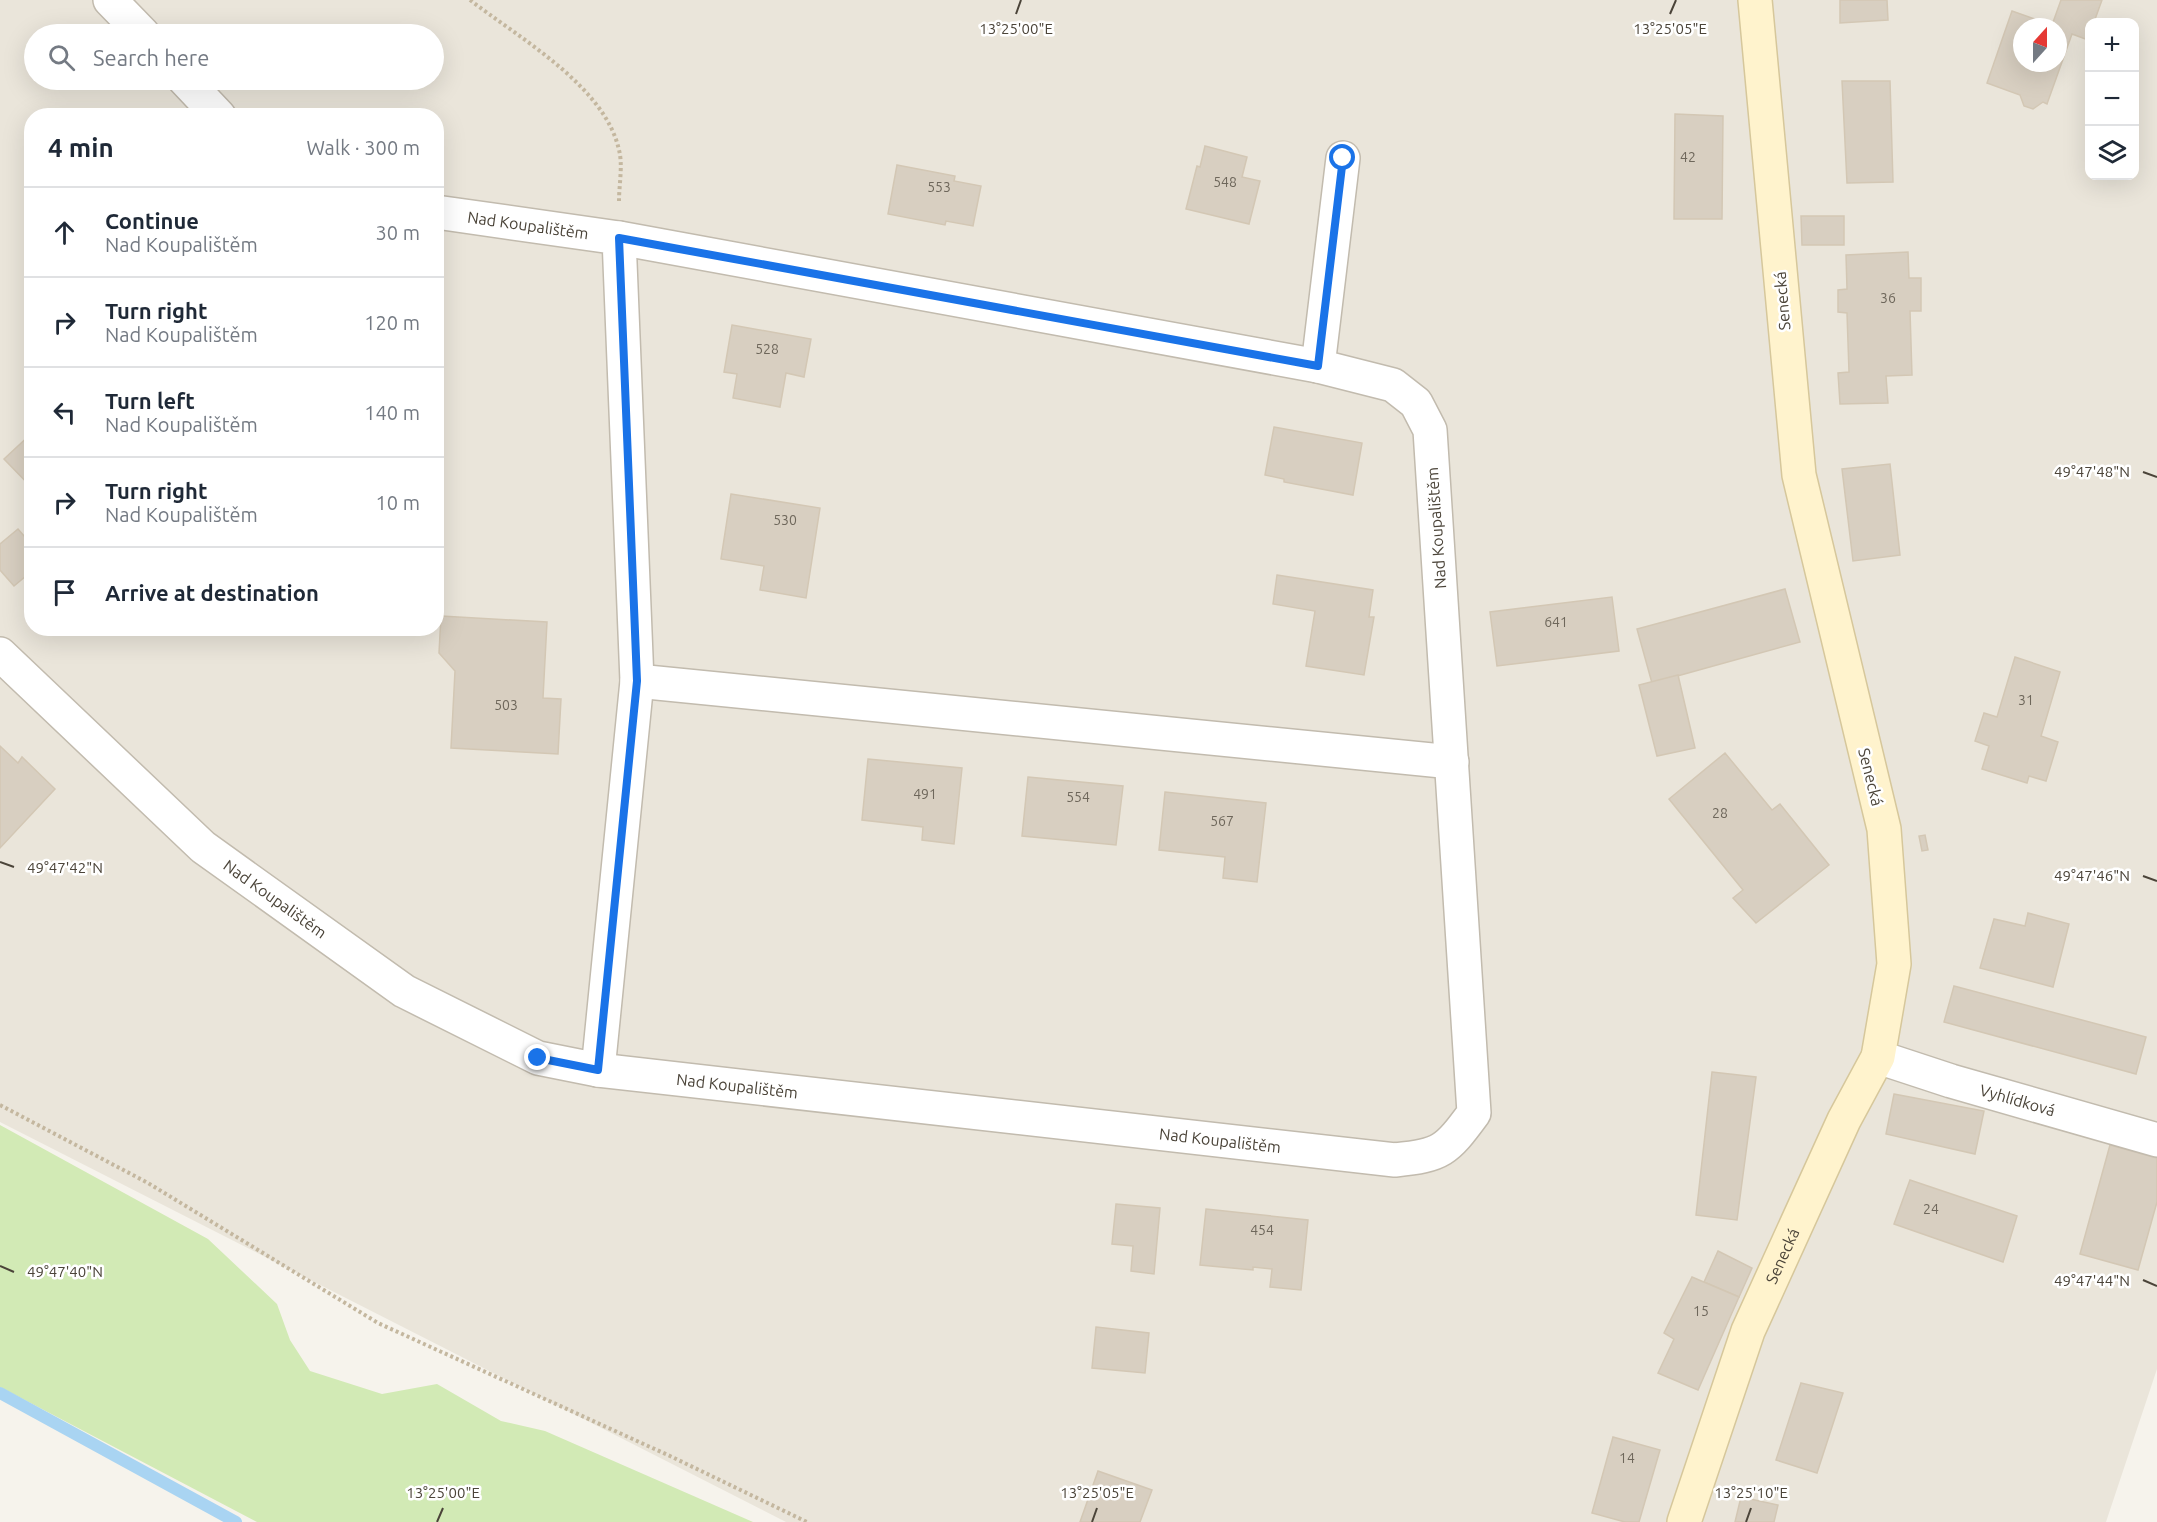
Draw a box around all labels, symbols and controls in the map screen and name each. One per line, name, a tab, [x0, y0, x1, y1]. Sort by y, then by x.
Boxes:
north arrow	[2013, 18, 2067, 72]
map controls	[2085, 18, 2139, 180]
button: +	[2085, 18, 2139, 72]
text: 13°25'00"E	[979, 20, 1053, 37]
text: 13°25'05"E	[1633, 20, 1707, 37]
search box	[24, 24, 444, 90]
icon: search	[45, 41, 78, 74]
text: Search here	[93, 45, 209, 70]
button: −	[2085, 72, 2139, 126]
button: layers	[2085, 126, 2139, 180]
text: 4 min	[48, 133, 114, 162]
text: Walk · 300 m	[307, 136, 420, 159]
route start	[1329, 144, 1355, 170]
house number: 42	[1680, 149, 1696, 165]
house number: 548	[1213, 174, 1237, 190]
house number: 553	[927, 179, 951, 195]
text: Continue	[105, 208, 199, 233]
street label: Nad Koupalištěm	[466, 208, 590, 242]
icon: ahead	[48, 216, 81, 249]
text: 30 m	[376, 221, 420, 244]
text: Nad Koupalištěm	[105, 233, 258, 256]
street label: Senecká	[1770, 271, 1794, 331]
house number: 36	[1880, 290, 1896, 306]
text: Turn right	[105, 298, 207, 323]
icon: right	[48, 306, 81, 339]
text: 120 m	[364, 311, 420, 334]
text: Nad Koupalištěm	[105, 323, 258, 346]
house number: 528	[755, 341, 779, 357]
text: Turn left	[105, 388, 195, 413]
icon: left	[48, 396, 81, 429]
text: 140 m	[364, 401, 420, 424]
text: Nad Koupalištěm	[105, 413, 258, 436]
text: 49°47'48"N	[2054, 463, 2130, 480]
street label: Nad Koupalištěm	[1423, 466, 1449, 590]
text: Turn right	[105, 478, 207, 503]
icon: right	[48, 486, 81, 519]
text: 10 m	[376, 491, 420, 514]
text: Nad Koupalištěm	[105, 503, 258, 526]
house number: 530	[773, 512, 797, 528]
icon: arrive	[48, 576, 81, 609]
text: Arrive at destination	[105, 580, 319, 605]
house number: 641	[1544, 614, 1568, 630]
house number: 31	[2018, 692, 2034, 708]
house number: 503	[494, 697, 518, 713]
street label: Senecká	[1855, 746, 1887, 808]
house number: 491	[913, 786, 937, 802]
house number: 554	[1066, 789, 1090, 805]
house number: 28	[1712, 805, 1728, 821]
house number: 567	[1210, 813, 1234, 829]
street label: Nad Koupalištěm	[220, 856, 330, 942]
text: 49°47'42"N	[27, 859, 103, 876]
text: 49°47'46"N	[2054, 867, 2130, 884]
route end	[524, 1044, 550, 1070]
street label: Nad Koupalištěm	[675, 1070, 799, 1102]
street label: Vyhlídková	[1978, 1081, 2057, 1119]
street label: Nad Koupalištěm	[1158, 1124, 1282, 1156]
house number: 24	[1923, 1201, 1939, 1217]
house number: 454	[1250, 1222, 1274, 1238]
street label: Senecká	[1762, 1225, 1803, 1286]
text: 49°47'40"N	[27, 1263, 103, 1280]
text: 49°47'44"N	[2054, 1272, 2130, 1289]
house number: 15	[1693, 1303, 1709, 1319]
house number: 14	[1619, 1450, 1635, 1466]
text: 13°25'00"E	[406, 1484, 480, 1501]
text: 13°25'05"E	[1060, 1484, 1134, 1501]
text: 13°25'10"E	[1714, 1484, 1788, 1501]

